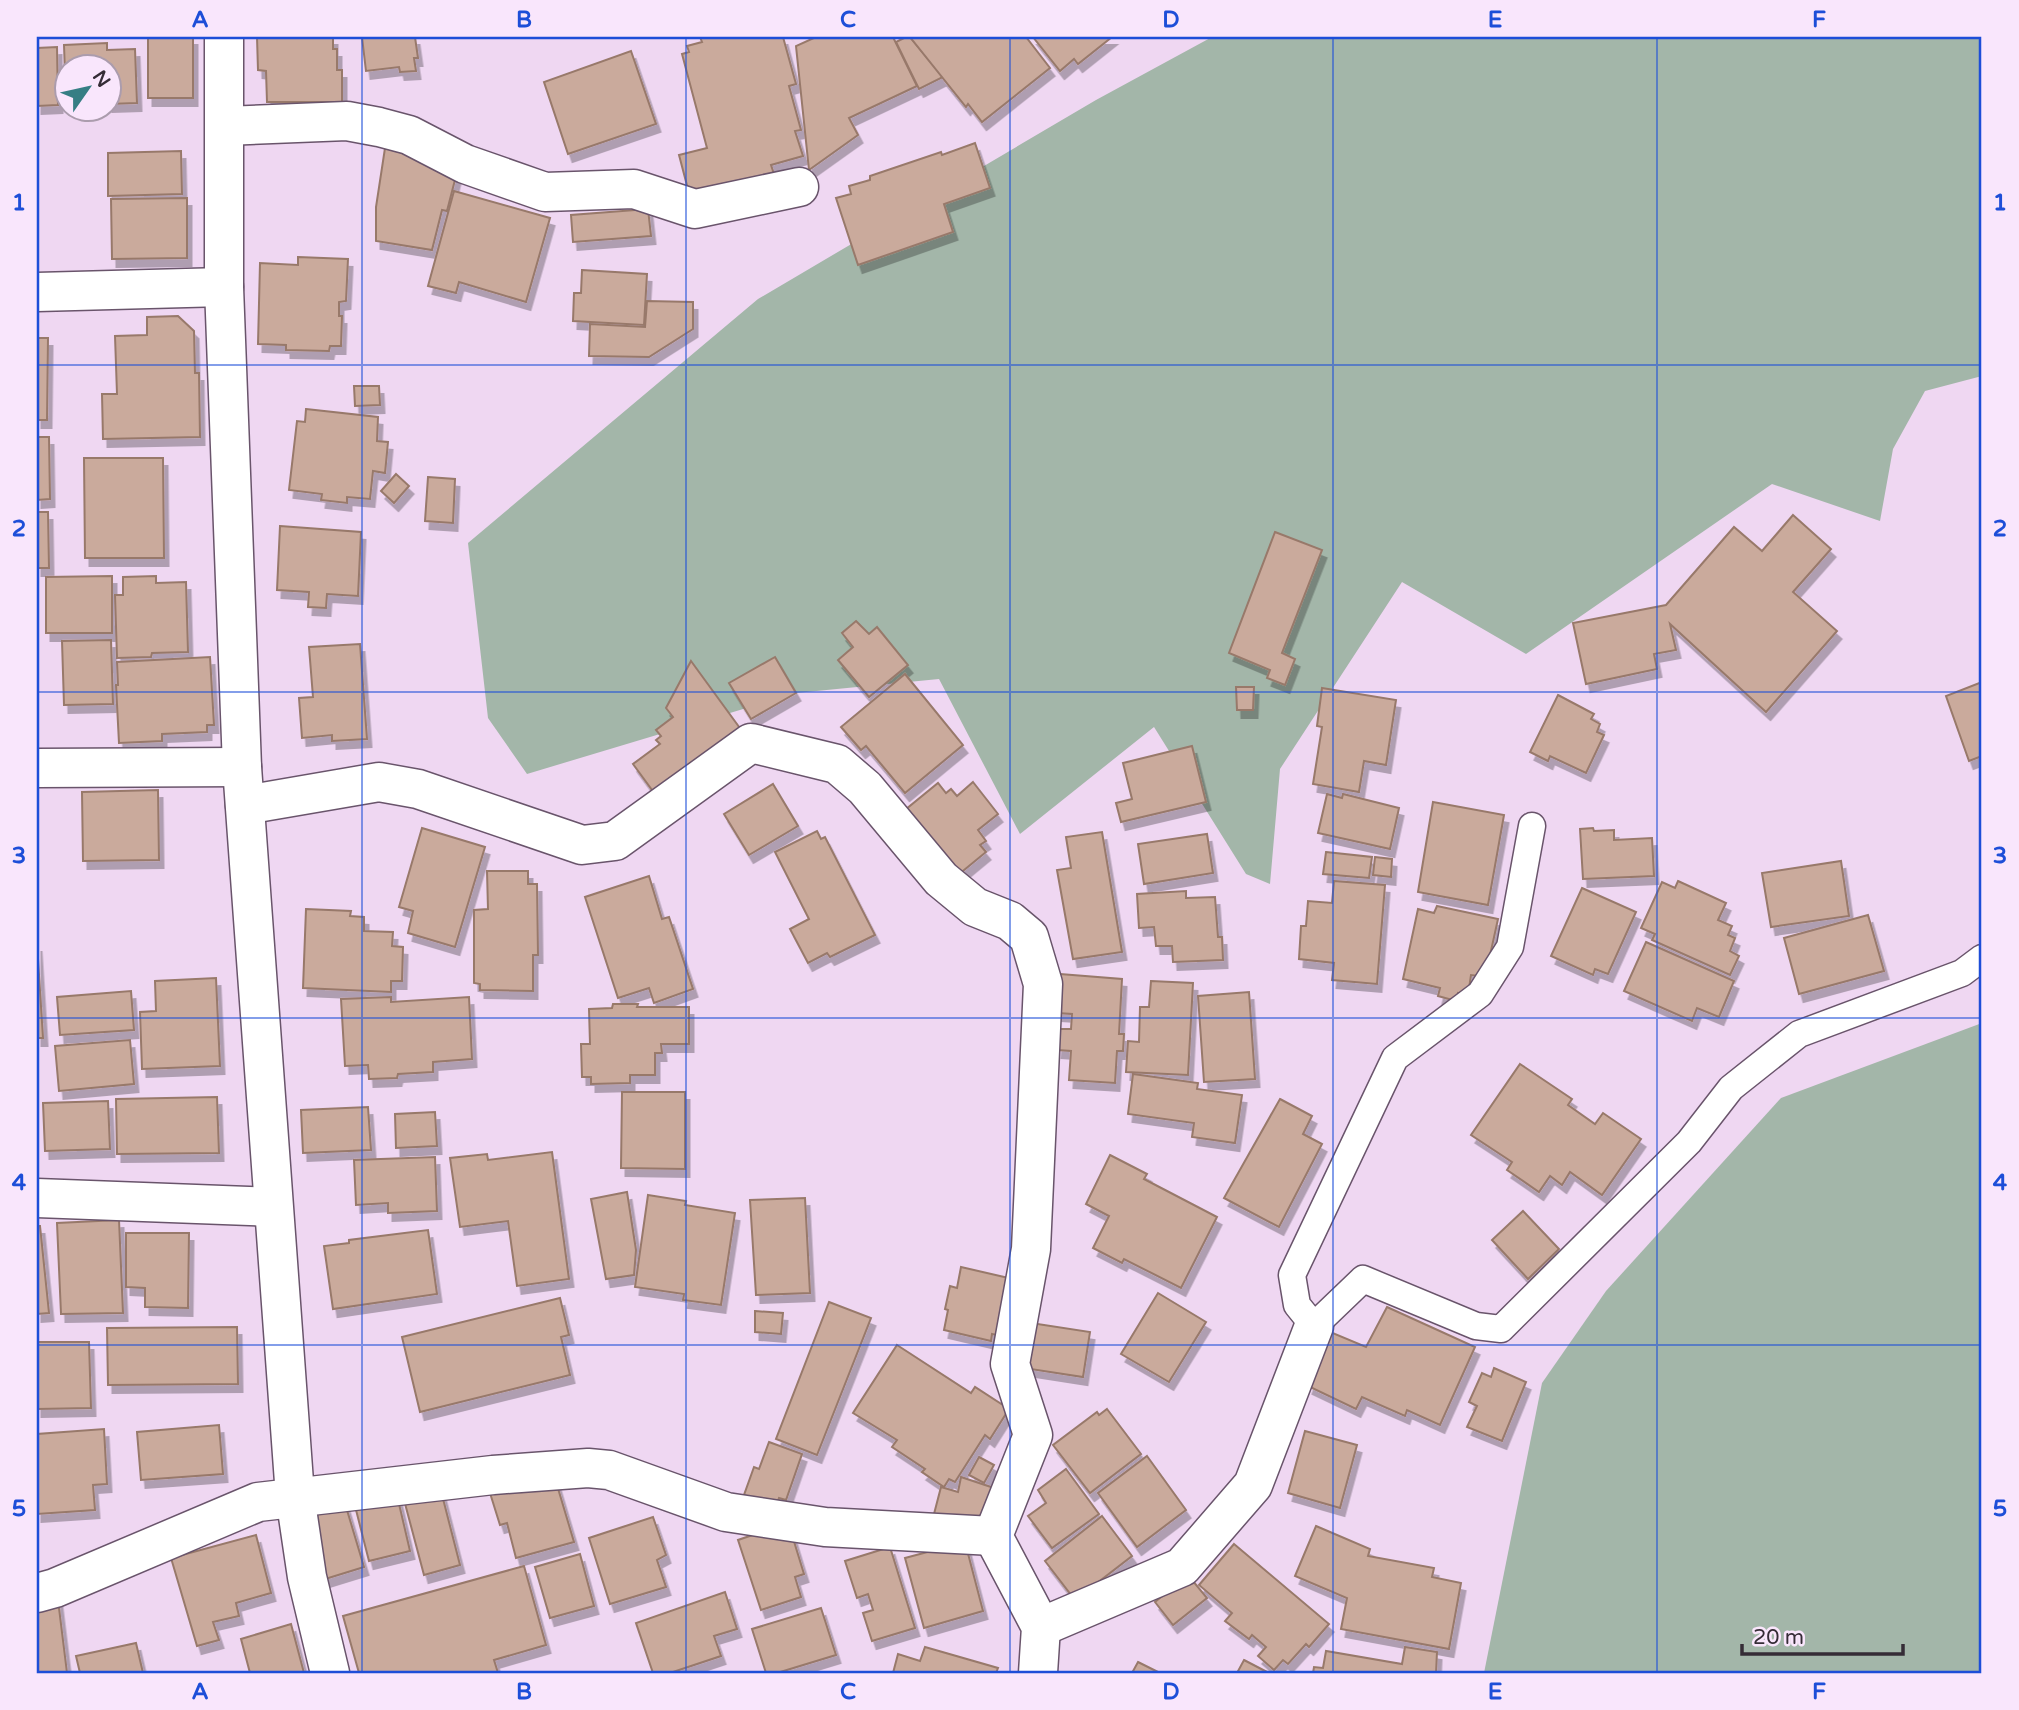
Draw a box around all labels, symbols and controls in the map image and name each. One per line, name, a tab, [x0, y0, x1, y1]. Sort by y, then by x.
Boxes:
text: A	[191, 6, 209, 34]
text: B	[516, 6, 532, 34]
text: C	[840, 6, 856, 34]
text: D	[1162, 6, 1180, 34]
text: E	[1488, 6, 1502, 34]
text: F	[1812, 6, 1826, 34]
north arrow	[52, 52, 122, 122]
text: N	[88, 67, 115, 92]
text: 1	[12, 189, 26, 217]
text: 1	[1993, 189, 2007, 217]
text: 2	[12, 515, 26, 543]
text: 2	[1993, 515, 2007, 543]
text: 3	[12, 842, 26, 870]
text: 3	[1993, 842, 2007, 870]
text: 4	[12, 1169, 27, 1197]
text: 4	[1993, 1169, 2008, 1197]
text: 5	[12, 1495, 26, 1523]
text: 5	[1993, 1495, 2007, 1523]
scale bar	[1742, 1612, 1904, 1656]
text: 20 m	[1753, 1625, 1804, 1650]
text: A	[191, 1678, 209, 1706]
text: B	[516, 1678, 532, 1706]
text: C	[840, 1678, 856, 1706]
text: D	[1162, 1678, 1180, 1706]
text: E	[1488, 1678, 1502, 1706]
text: F	[1812, 1678, 1826, 1706]

